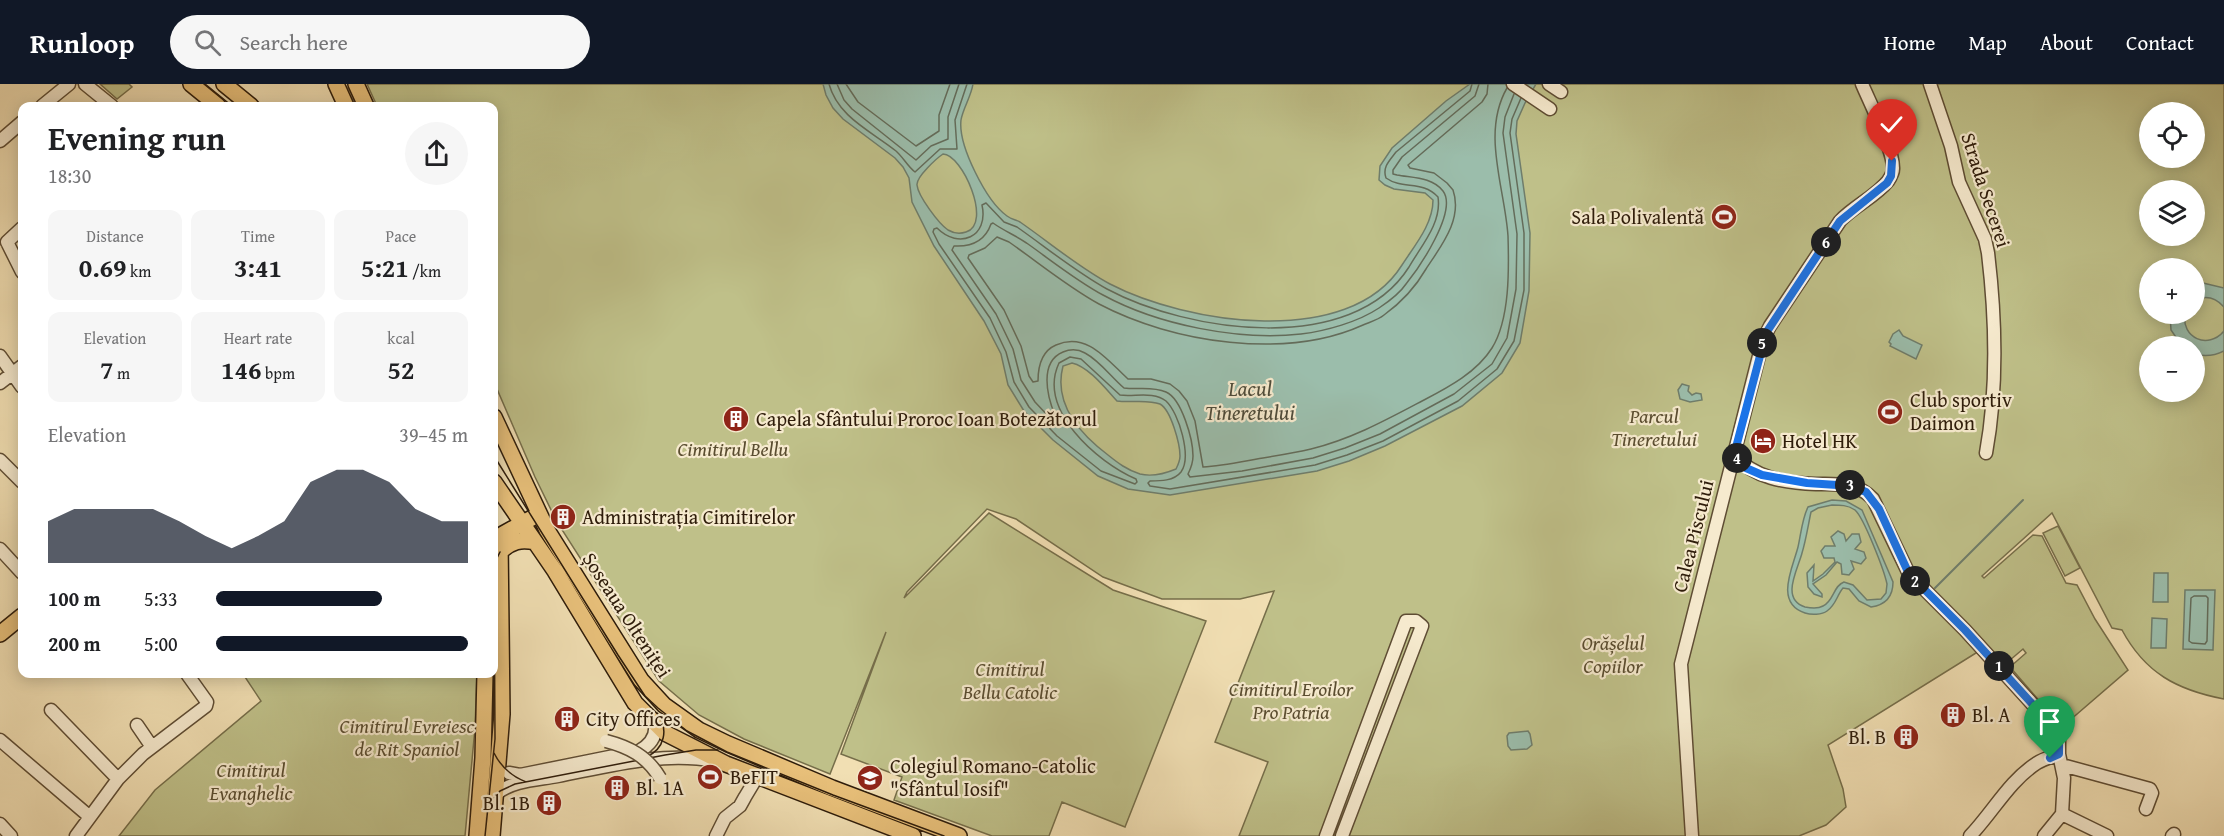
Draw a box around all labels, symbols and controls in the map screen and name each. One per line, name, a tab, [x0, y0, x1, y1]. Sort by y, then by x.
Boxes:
search box	[170, 15, 590, 69]
text: Runloop	[30, 22, 134, 63]
icon: search	[191, 26, 224, 59]
text: Search here	[239, 26, 348, 58]
text: Home	[1884, 27, 1935, 58]
text: Map	[1968, 27, 2007, 58]
text: About	[2040, 27, 2093, 58]
text: Contact	[2126, 27, 2194, 58]
pin	[1866, 99, 1917, 161]
map controls	[2139, 102, 2205, 402]
button: locate	[2139, 102, 2205, 168]
icon: check	[1875, 108, 1908, 141]
text: Evening run	[48, 114, 225, 162]
button: share	[405, 122, 468, 185]
street label: Strada Secerei	[1954, 129, 2019, 251]
text: 18:30	[48, 161, 91, 190]
button: layers	[2139, 180, 2205, 246]
place label: Sala Polivalentă	[1571, 202, 1705, 231]
sports icon: Sala Polivalentă	[1709, 202, 1739, 232]
text: Distance	[86, 224, 144, 248]
text: Time	[241, 224, 275, 248]
text: Pace	[386, 224, 416, 248]
pin: 6	[1811, 227, 1841, 257]
text: 6	[1822, 230, 1830, 254]
text: 0.69	[79, 248, 127, 287]
text: 3:41	[234, 248, 282, 287]
text: 5:21	[361, 248, 409, 287]
button: +	[2139, 258, 2205, 324]
text: km	[127, 259, 151, 283]
text: /km	[409, 259, 441, 283]
text: Elevation	[84, 326, 146, 350]
text: Heart rate	[224, 326, 292, 350]
text: kcal	[387, 326, 415, 350]
pin: 5	[1747, 328, 1777, 358]
text: 5	[1758, 331, 1766, 355]
button: −	[2139, 336, 2205, 402]
text: 7	[100, 350, 113, 389]
text: 146	[221, 350, 261, 389]
text: 52	[388, 350, 414, 389]
text: m	[113, 361, 130, 385]
text: bpm	[261, 361, 295, 385]
water label: Lacul Tineretului	[1205, 373, 1296, 428]
place label: Club sportiv Daimon	[1910, 385, 2012, 437]
sports icon: Club sportiv Daimon	[1875, 397, 1905, 427]
park label: Parcul Tineretului	[1611, 401, 1697, 453]
building icon: Capela Sfântului Proroc Ioan Botezătorul	[721, 404, 751, 434]
place label: Capela Sfântului Proroc Ioan Botezătorul	[756, 404, 1097, 433]
text: Elevation	[48, 420, 126, 449]
text: 39–45 m	[399, 420, 468, 449]
hotel icon: Hotel HK	[1748, 426, 1778, 456]
place label: Hotel HK	[1782, 426, 1857, 455]
park label: Cimitirul Bellu	[677, 434, 789, 463]
pin: 4	[1722, 443, 1752, 473]
text: 4	[1733, 446, 1741, 470]
pin: 3	[1835, 470, 1865, 500]
text: 3	[1846, 473, 1854, 497]
street label: Calea Piscului	[1665, 476, 1721, 595]
building icon: Administrația Cimitirelor	[548, 502, 578, 532]
place label: Administrația Cimitirelor	[582, 502, 795, 531]
street label: Șoseaua Olteniței	[576, 546, 679, 684]
pin: 2	[1900, 566, 1930, 596]
text: 2	[1911, 569, 1919, 593]
text: 100 m	[48, 584, 101, 613]
text: 5:33	[144, 584, 178, 613]
park label: Orășelul Copiilor	[1581, 628, 1645, 680]
text: 200 m	[48, 629, 101, 658]
text: 5:00	[144, 629, 178, 658]
pin: 1	[1984, 651, 2014, 681]
park label: Cimitirul Bellu Catolic	[962, 654, 1058, 706]
text: 1	[1995, 654, 2003, 678]
park label: Cimitirul Eroilor Pro Patria	[1229, 674, 1354, 726]
pin	[2024, 696, 2075, 758]
building icon: Bl. A	[1938, 700, 1968, 730]
place label: Bl. A	[1972, 700, 2010, 729]
building icon: City Offices	[552, 704, 582, 734]
place label: City Offices	[586, 704, 681, 733]
icon: arrive	[2033, 705, 2066, 738]
park label: Cimitirul Evreiesc de Rit Spaniol	[340, 711, 475, 763]
place label: Bl. B	[1848, 722, 1886, 751]
building icon: Bl. B	[1891, 722, 1921, 752]
place label: Colegiul Romano-Catolic "Sfântul Iosif"	[890, 751, 1096, 803]
park label: Cimitirul Evanghelic	[209, 755, 293, 807]
sports icon: BeFIT	[695, 762, 725, 792]
place label: BeFIT	[730, 762, 778, 791]
school or university icon: Colegiul Romano-Catolic "Sfântul Iosif"	[855, 763, 885, 793]
building icon: Bl. 1A	[602, 773, 632, 803]
place label: Bl. 1A	[636, 773, 684, 802]
place label: Bl. 1B	[483, 788, 530, 817]
building icon: Bl. 1B	[534, 788, 564, 818]

